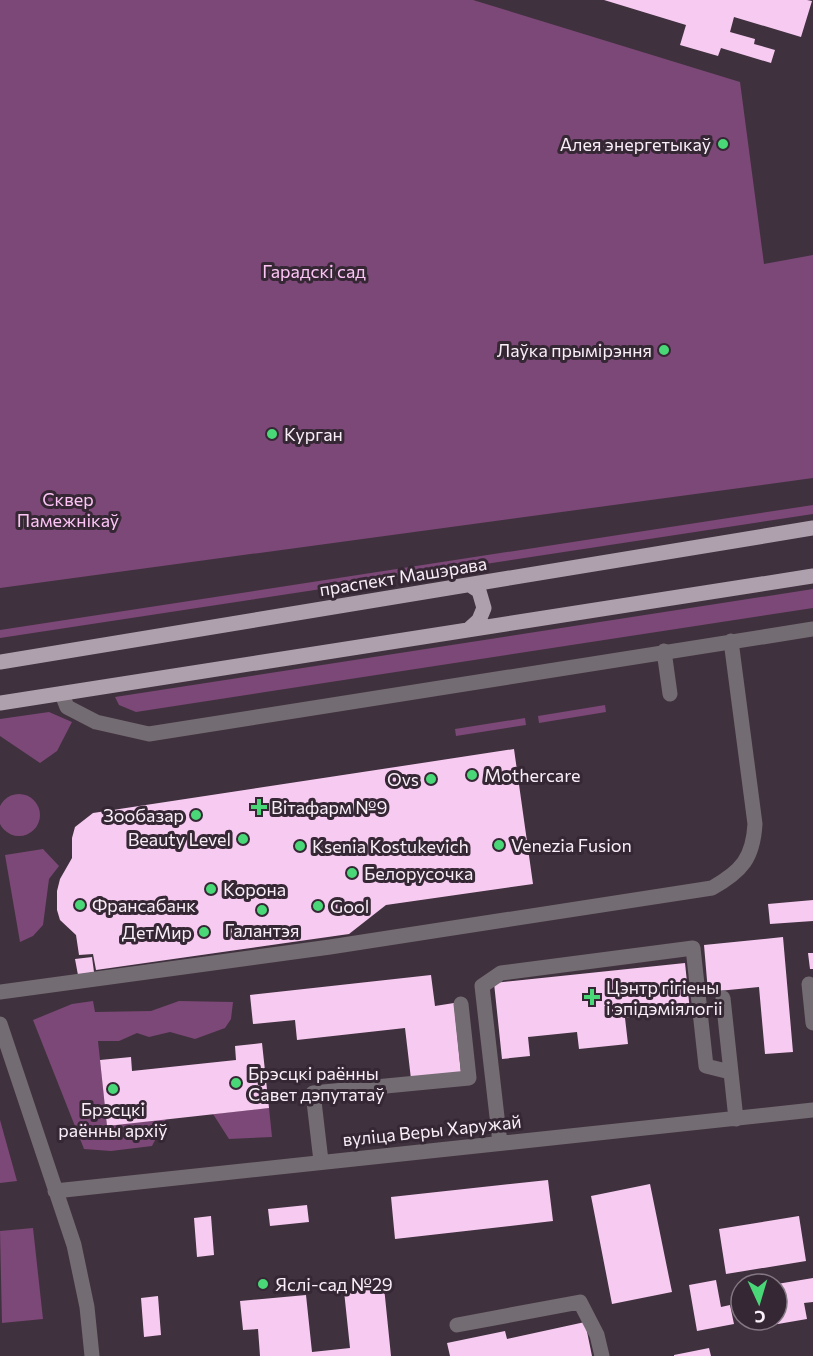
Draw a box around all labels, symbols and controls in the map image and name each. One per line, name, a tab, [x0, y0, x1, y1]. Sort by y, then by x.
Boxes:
place label: Алея энергетыкаў	[560, 133, 711, 155]
marker: Алея энергетыкаў	[716, 137, 730, 151]
park label: Гарадскі сад	[262, 260, 366, 282]
place label: Лаўка прымірэння	[497, 339, 652, 361]
marker: Лаўка прымірэння	[657, 343, 671, 357]
place label: Курган	[284, 423, 343, 445]
marker: Курган	[265, 427, 279, 441]
park label: Сквер Памежнікаў	[17, 488, 119, 531]
street label: праспект Машэрава	[318, 552, 488, 600]
place label: Mothercare	[484, 764, 581, 786]
place label: Ovs	[387, 768, 419, 790]
marker: Mothercare	[465, 768, 479, 782]
marker: Ovs	[424, 772, 438, 786]
place label: Вітафарм №9	[271, 796, 387, 818]
marker: Вітафарм №9	[252, 800, 266, 814]
place label: Зообазар	[103, 804, 184, 826]
marker: Зообазар	[189, 808, 203, 822]
place label: Beauty Level	[128, 828, 231, 850]
marker: Beauty Level	[236, 832, 250, 846]
place label: Venezia Fusion	[511, 834, 632, 856]
place label: Ksenia Kostukevich	[312, 835, 469, 857]
marker: Venezia Fusion	[492, 838, 506, 852]
marker: Ksenia Kostukevich	[293, 839, 307, 853]
place label: Белорусочка	[364, 862, 473, 884]
marker: Белорусочка	[345, 866, 359, 880]
place label: Корона	[223, 878, 286, 900]
marker: Корона	[204, 882, 218, 896]
place label: Франсабанк	[92, 894, 196, 916]
place label: Gool	[330, 895, 369, 917]
marker: Франсабанк	[73, 898, 87, 912]
marker: Gool	[311, 899, 325, 913]
marker: Галантэя	[255, 903, 269, 917]
place label: Галантэя	[225, 919, 299, 941]
place label: ДетМир	[122, 921, 192, 943]
marker: ДетМир	[197, 925, 211, 939]
place label: Цэнтр гігіены і эпідэміялогіі	[606, 976, 723, 1019]
marker: Цэнтр гігіены і эпідэміялогіі	[583, 988, 601, 1006]
place label: Брэсцкі раённы Савет дэпутатаў	[248, 1062, 384, 1105]
marker: Брэсцкі раённы Савет дэпутатаў	[229, 1076, 243, 1090]
marker: Брэсцкі раённы архіў	[106, 1082, 120, 1096]
place label: Брэсцкі раённы архіў	[58, 1098, 168, 1141]
street label: вуліца Веры Харужай	[341, 1110, 523, 1150]
north arrow	[729, 1272, 789, 1332]
place label: Яслі-сад №29	[275, 1273, 393, 1295]
marker: Яслі-сад №29	[256, 1277, 270, 1291]
text: С	[754, 1308, 766, 1327]

